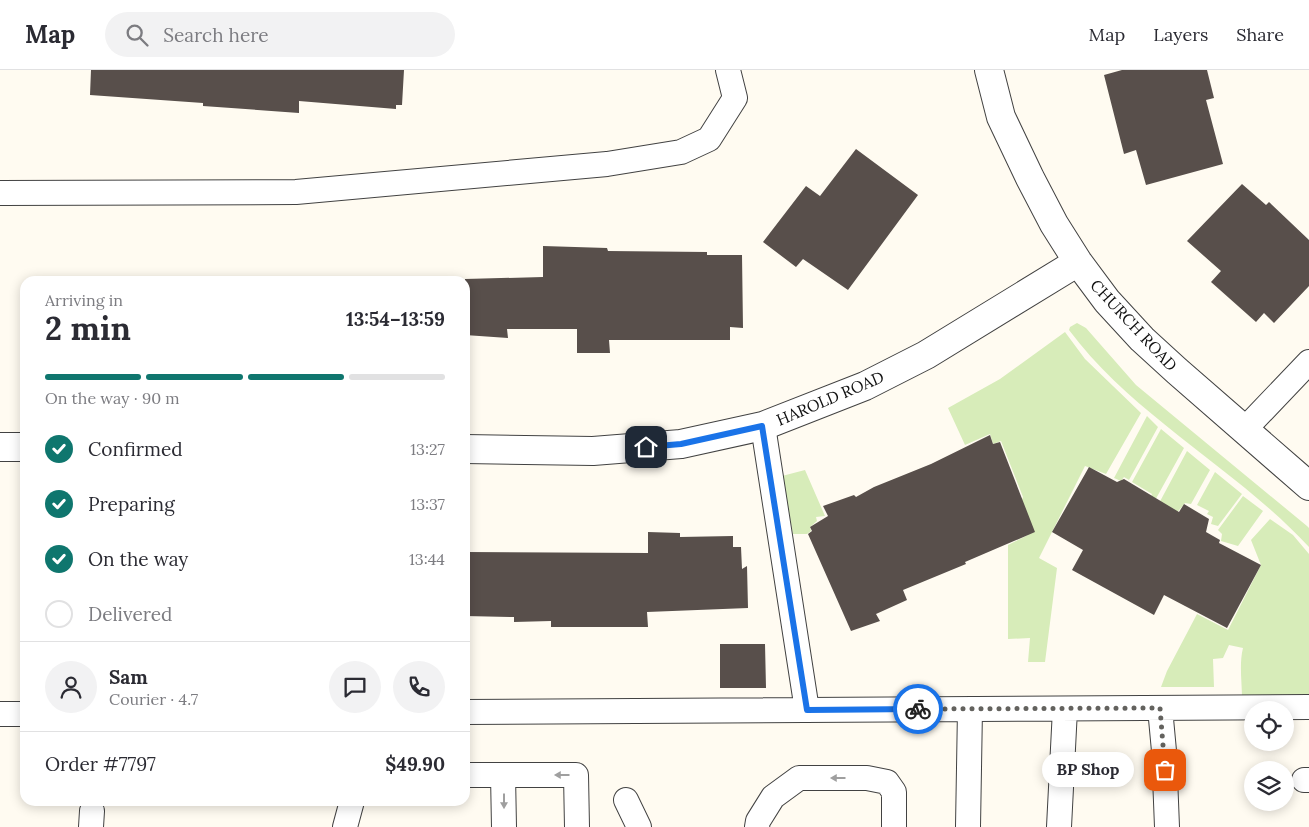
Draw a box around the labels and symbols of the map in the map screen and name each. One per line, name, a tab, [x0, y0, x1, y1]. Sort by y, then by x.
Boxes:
street label: CHURCH ROAD	[1086, 275, 1182, 375]
street label: HAROLD ROAD	[773, 366, 887, 430]
pin	[625, 426, 667, 468]
courier	[893, 684, 943, 734]
pin	[1144, 749, 1186, 791]
callout: BP Shop	[1042, 752, 1135, 788]
one-way arrow	[554, 771, 570, 779]
one-way arrow	[830, 774, 846, 782]
one-way arrow	[500, 793, 508, 809]

